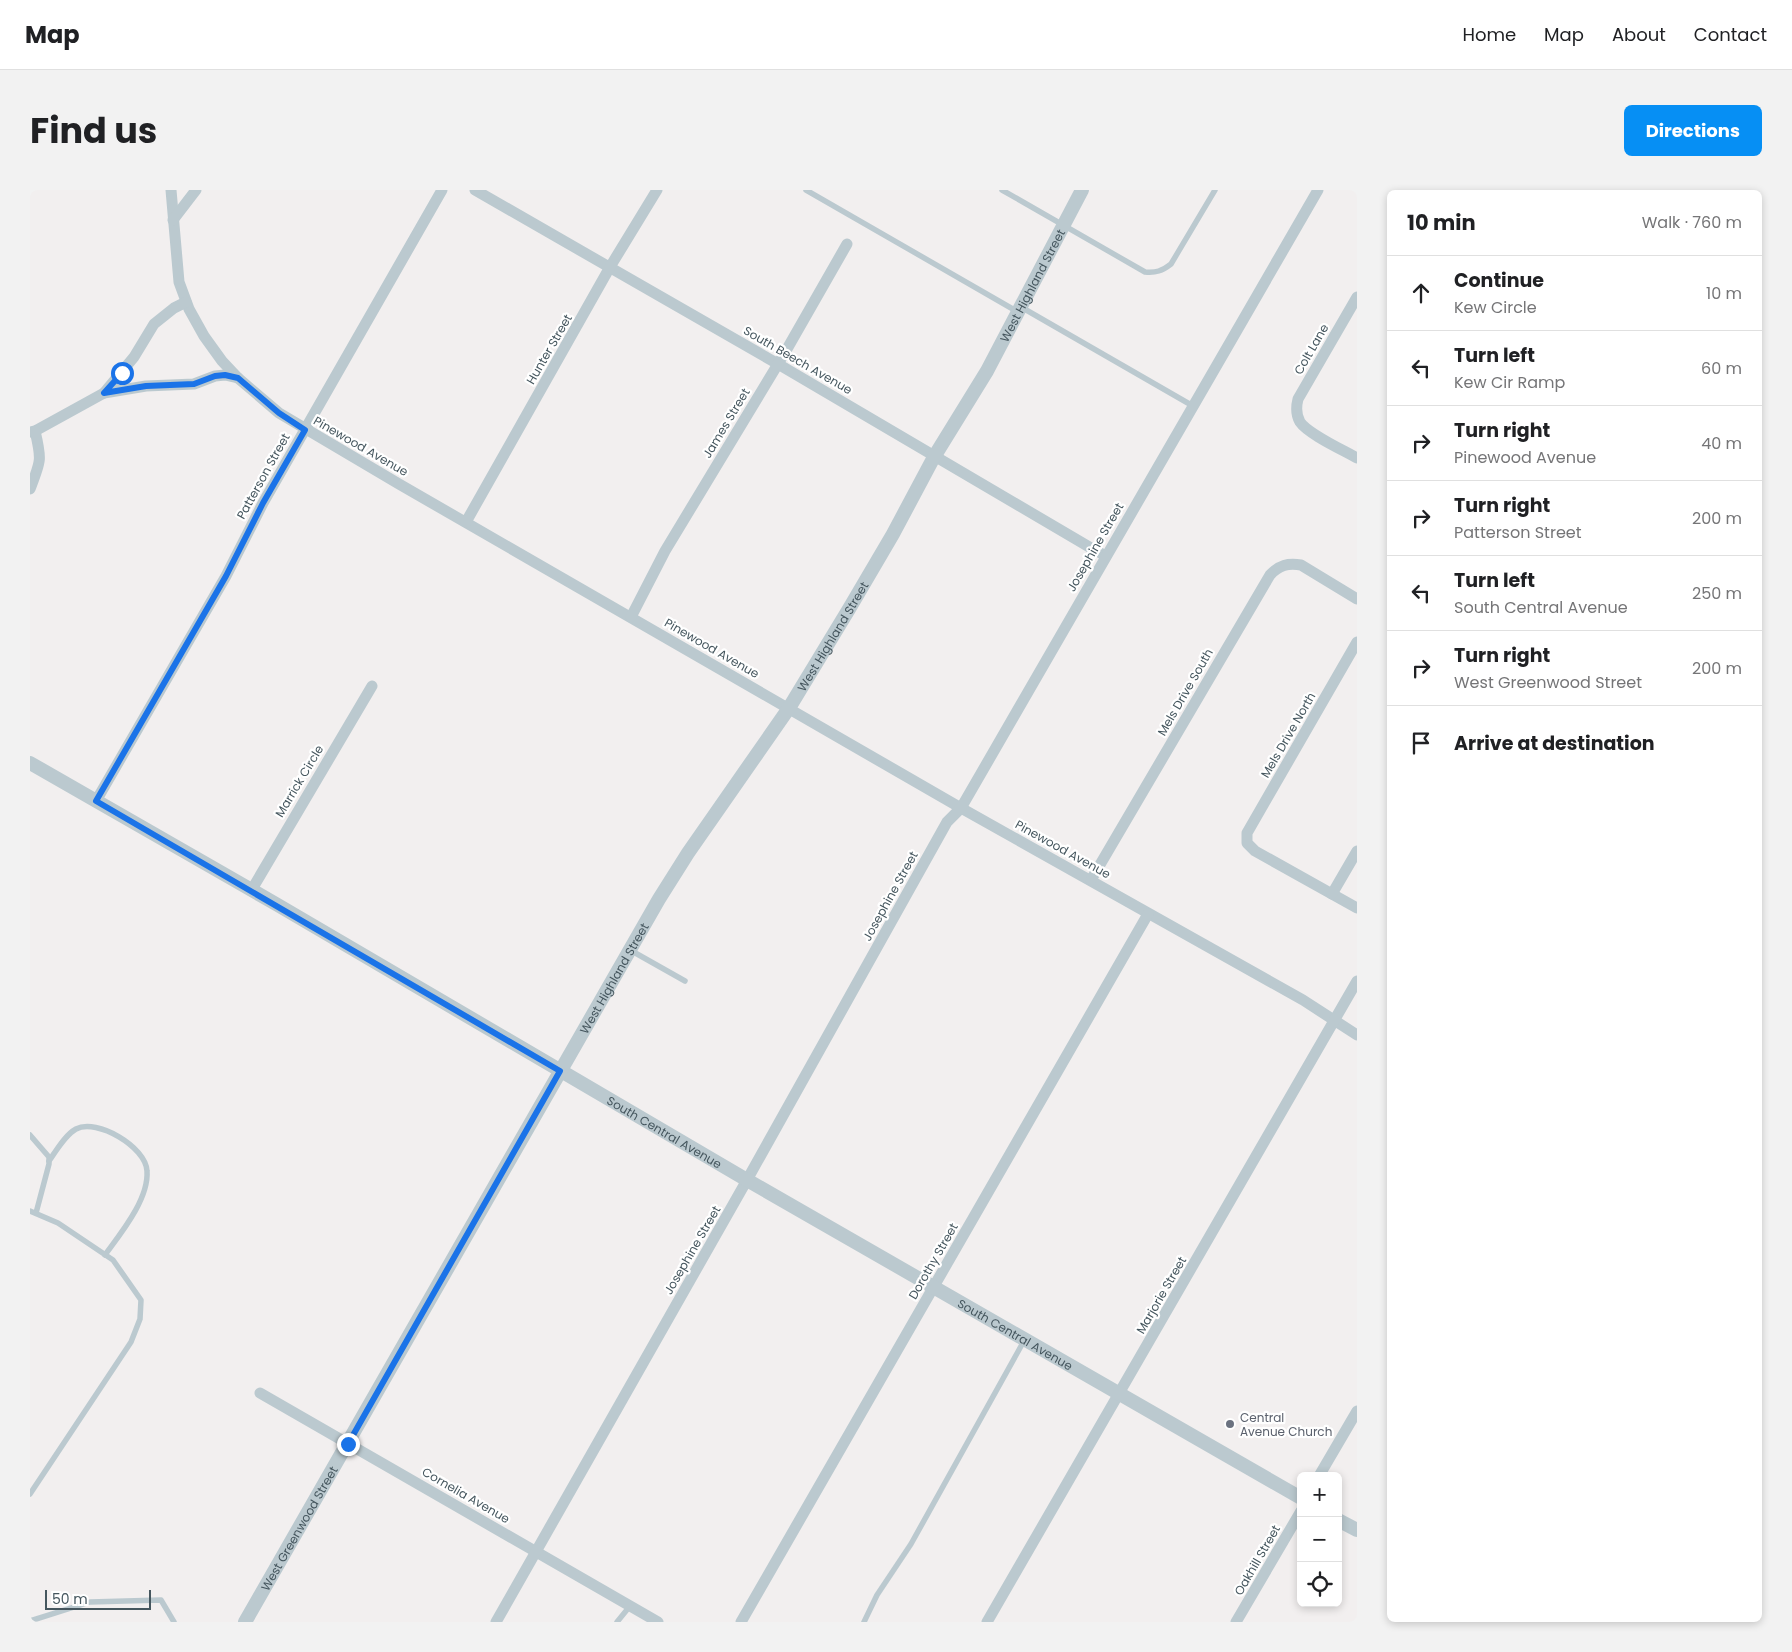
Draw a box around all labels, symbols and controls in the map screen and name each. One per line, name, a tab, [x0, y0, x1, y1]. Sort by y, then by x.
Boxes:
text: Map	[25, 18, 80, 51]
text: Home	[1462, 22, 1516, 47]
text: Map	[1544, 22, 1584, 47]
text: About	[1612, 22, 1666, 47]
text: Contact	[1694, 22, 1767, 47]
button: Directions	[1624, 105, 1762, 156]
text: Find us	[30, 106, 157, 155]
text: 10 min	[1407, 208, 1476, 237]
text: Walk · 760 m	[1642, 211, 1742, 234]
street label: West Highland Street	[995, 226, 1069, 345]
text: Continue	[1454, 267, 1544, 294]
icon: ahead	[1407, 279, 1435, 307]
text: 10 m	[1706, 282, 1742, 305]
text: Kew Circle	[1454, 296, 1537, 319]
street label: Hunter Street	[522, 311, 576, 387]
street label: Colt Lane	[1290, 321, 1332, 377]
street label: South Beech Avenue	[740, 322, 856, 398]
text: Turn left	[1454, 342, 1535, 369]
icon: left	[1407, 354, 1435, 382]
text: 60 m	[1701, 357, 1742, 380]
route start	[111, 362, 134, 385]
text: Kew Cir Ramp	[1454, 371, 1565, 394]
street label: James Street	[698, 385, 754, 461]
street label: Pinewood Avenue	[311, 412, 411, 480]
text: Turn right	[1454, 417, 1550, 444]
icon: right	[1407, 429, 1435, 457]
street label: Patterson Street	[232, 430, 294, 522]
text: 40 m	[1701, 432, 1742, 455]
text: Pinewood Avenue	[1454, 446, 1596, 469]
text: Turn right	[1454, 492, 1550, 519]
street label: Josephine Street	[1063, 499, 1127, 595]
icon: right	[1407, 504, 1435, 532]
text: 200 m	[1692, 507, 1742, 530]
text: Patterson Street	[1454, 521, 1582, 544]
text: Turn left	[1454, 567, 1535, 594]
street label: West Highland Street	[793, 578, 872, 694]
icon: left	[1407, 579, 1435, 607]
text: 250 m	[1692, 582, 1742, 605]
text: South Central Avenue	[1454, 596, 1628, 619]
street label: Pinewood Avenue	[662, 614, 762, 682]
text: Turn right	[1454, 642, 1550, 669]
street label: Mels Drive South	[1153, 645, 1217, 739]
icon: right	[1407, 654, 1435, 682]
text: 200 m	[1692, 657, 1742, 680]
text: West Greenwood Street	[1454, 671, 1642, 694]
street label: Mels Drive North	[1257, 689, 1319, 781]
icon: arrive	[1407, 729, 1435, 757]
text: Arrive at destination	[1454, 730, 1655, 757]
street label: Marrick Circle	[271, 742, 327, 820]
street label: Pinewood Avenue	[1012, 816, 1114, 882]
street label: Josephine Street	[858, 848, 922, 944]
street label: West Highland Street	[575, 919, 652, 1037]
street label: South Central Avenue	[604, 1091, 725, 1172]
street label: Josephine Street	[660, 1202, 724, 1298]
street label: Dorothy Street	[904, 1220, 962, 1302]
street label: Marjorie Street	[1132, 1253, 1190, 1337]
street label: South Central Avenue	[955, 1294, 1076, 1374]
place label: Central Avenue Church	[1240, 1409, 1332, 1440]
marker: Central Avenue Church	[1224, 1418, 1236, 1430]
route end	[337, 1433, 360, 1456]
street label: West Greenwood Street	[256, 1463, 341, 1594]
street label: Cornelia Avenue	[419, 1463, 513, 1527]
map controls	[1297, 1472, 1342, 1607]
button: +	[1297, 1472, 1342, 1517]
button: −	[1297, 1517, 1342, 1562]
street label: Oakhill Street	[1230, 1522, 1284, 1598]
button: locate	[1297, 1562, 1342, 1607]
scale bar	[45, 1587, 151, 1610]
text: 50 m	[52, 1589, 88, 1609]

